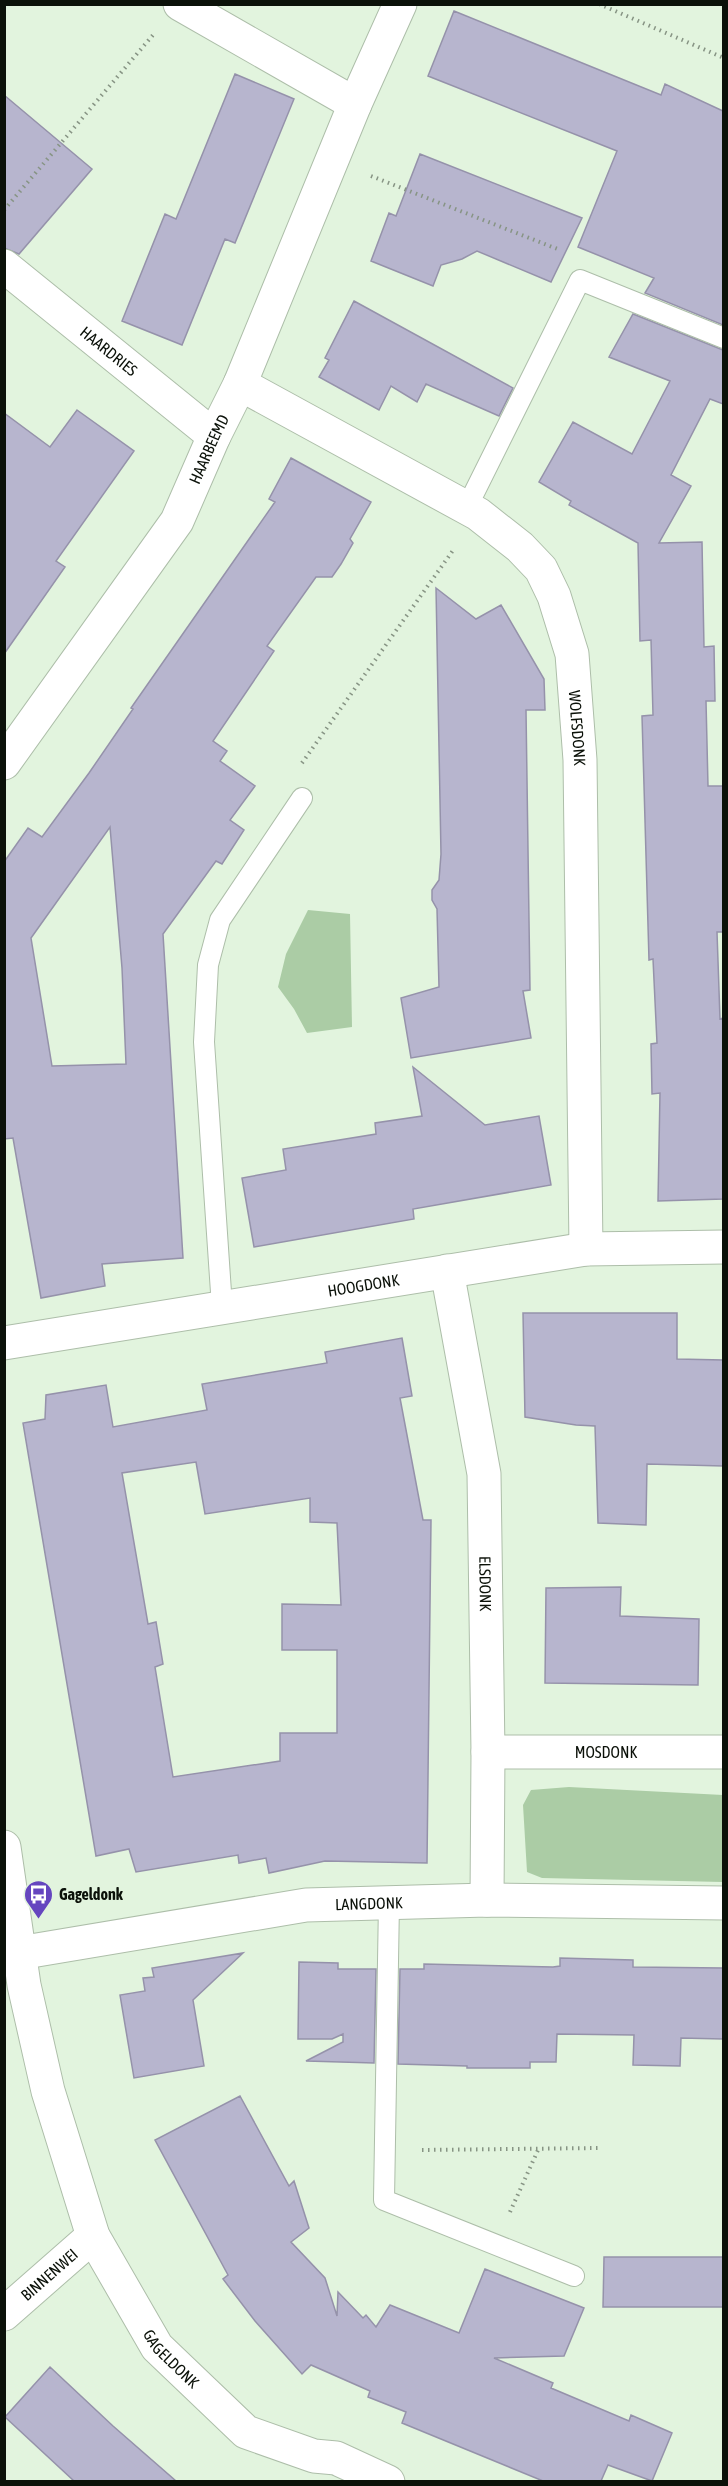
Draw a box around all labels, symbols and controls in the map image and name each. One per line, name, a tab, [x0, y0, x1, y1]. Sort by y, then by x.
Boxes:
street label: HAARDRIES	[77, 323, 141, 379]
street label: HAARBEEMD	[185, 412, 232, 486]
street label: WOLFSDONK	[566, 690, 589, 766]
street label: HOOGDONK	[326, 1270, 401, 1300]
street label: ELSDONK	[476, 1556, 495, 1612]
street label: MOSDONK	[575, 1743, 637, 1761]
bus stop icon: Gageldonk	[22, 1878, 54, 1920]
place label: Gageldonk	[59, 1885, 124, 1903]
street label: LANGDONK	[335, 1893, 403, 1913]
street label: BINNENWEI	[17, 2245, 81, 2304]
street label: GAGELDONK	[140, 2326, 203, 2391]

